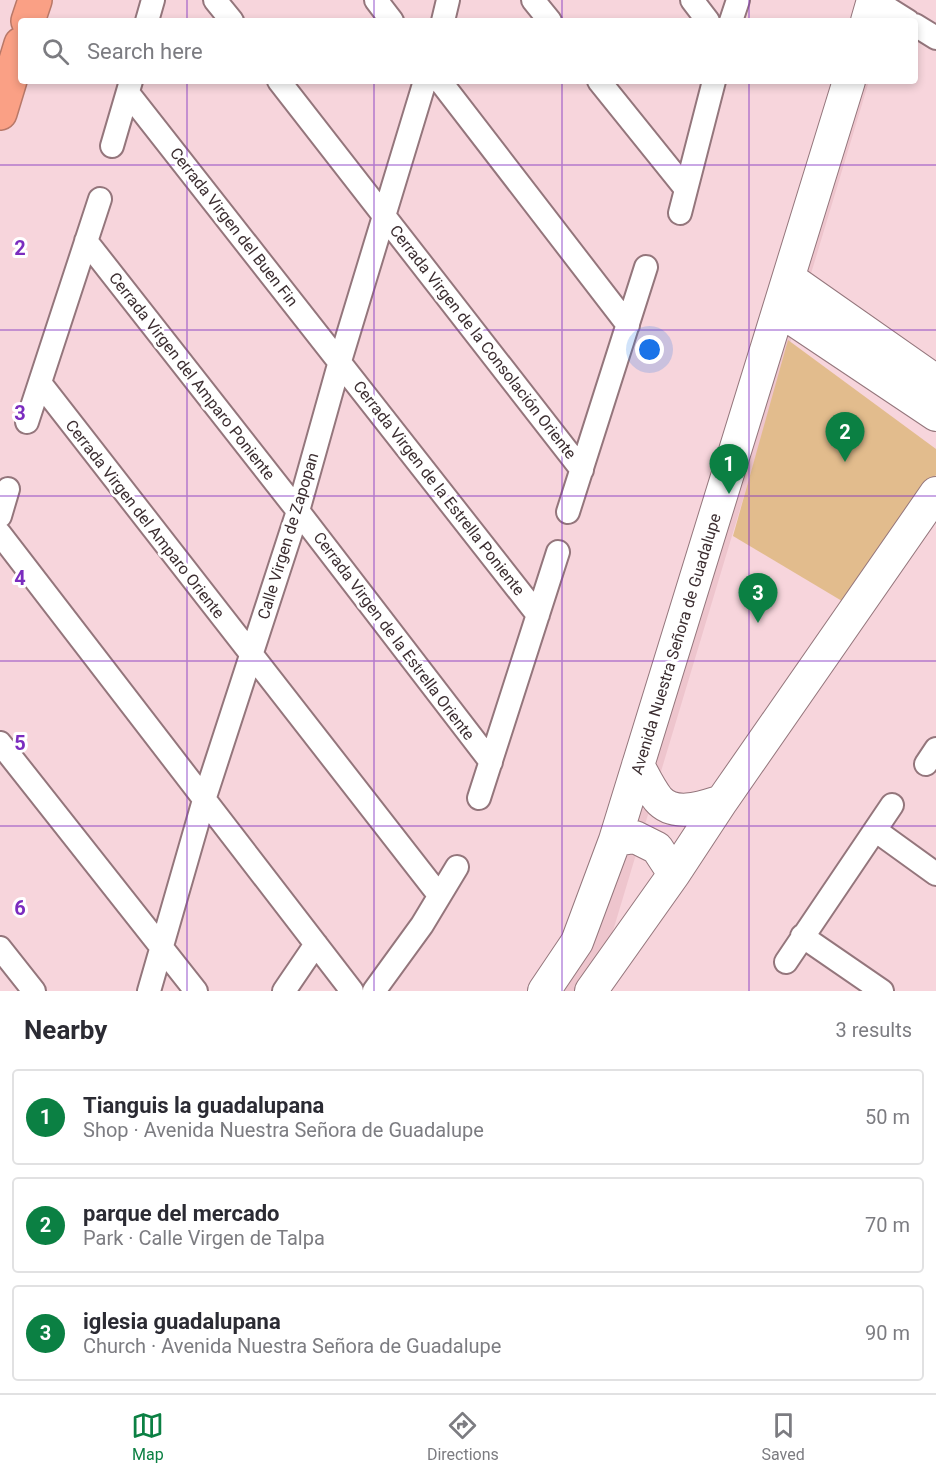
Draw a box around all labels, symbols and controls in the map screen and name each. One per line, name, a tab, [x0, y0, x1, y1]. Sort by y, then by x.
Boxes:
search box	[18, 18, 918, 84]
icon: search	[39, 35, 72, 68]
text: Search here	[87, 39, 203, 64]
street label: Cerrada Virgen del Buen Fin	[166, 144, 302, 310]
street label: Cerrada Virgen de la Consolación Oriente	[386, 221, 580, 463]
text: 2	[14, 236, 26, 260]
street label: Cerrada Virgen del Amparo Poniente	[105, 268, 279, 484]
your location	[635, 335, 664, 364]
street label: Cerrada Virgen de la Estrella Poniente	[349, 377, 529, 599]
text: 3	[14, 401, 26, 425]
pin: 2	[826, 412, 864, 462]
street label: Cerrada Virgen del Amparo Oriente	[62, 416, 228, 622]
pin: 1	[710, 444, 748, 494]
street label: Calle Virgen de Zapopan	[254, 450, 322, 622]
street label: Avenida Nuestra Señora de Guadalupe	[627, 511, 725, 777]
street label: Cerrada Virgen de la Estrella Oriente	[309, 528, 479, 744]
text: 4	[14, 566, 26, 590]
pin: 3	[738, 574, 777, 623]
text: 5	[14, 731, 26, 755]
text: 6	[14, 896, 26, 920]
text: Nearby	[24, 1015, 107, 1045]
text: 3 results	[836, 1018, 912, 1042]
text: Tianguis la guadalupana	[83, 1093, 324, 1118]
text: 1	[40, 1105, 51, 1129]
text: 50 m	[865, 1105, 910, 1129]
text: Shop · Avenida Nuestra Señora de Guadalupe	[83, 1118, 484, 1142]
text: parque del mercado	[83, 1201, 279, 1226]
text: 2	[40, 1213, 51, 1237]
text: 70 m	[865, 1213, 910, 1237]
text: Park · Calle Virgen de Talpa	[83, 1226, 325, 1250]
text: iglesia guadalupana	[83, 1309, 281, 1334]
text: 3	[40, 1321, 51, 1345]
text: 90 m	[865, 1321, 910, 1345]
text: Church · Avenida Nuestra Señora de Guadalupe	[83, 1334, 501, 1358]
tab: Map	[131, 1409, 164, 1464]
tab: Directions	[427, 1409, 499, 1464]
tab: Saved	[761, 1409, 805, 1464]

